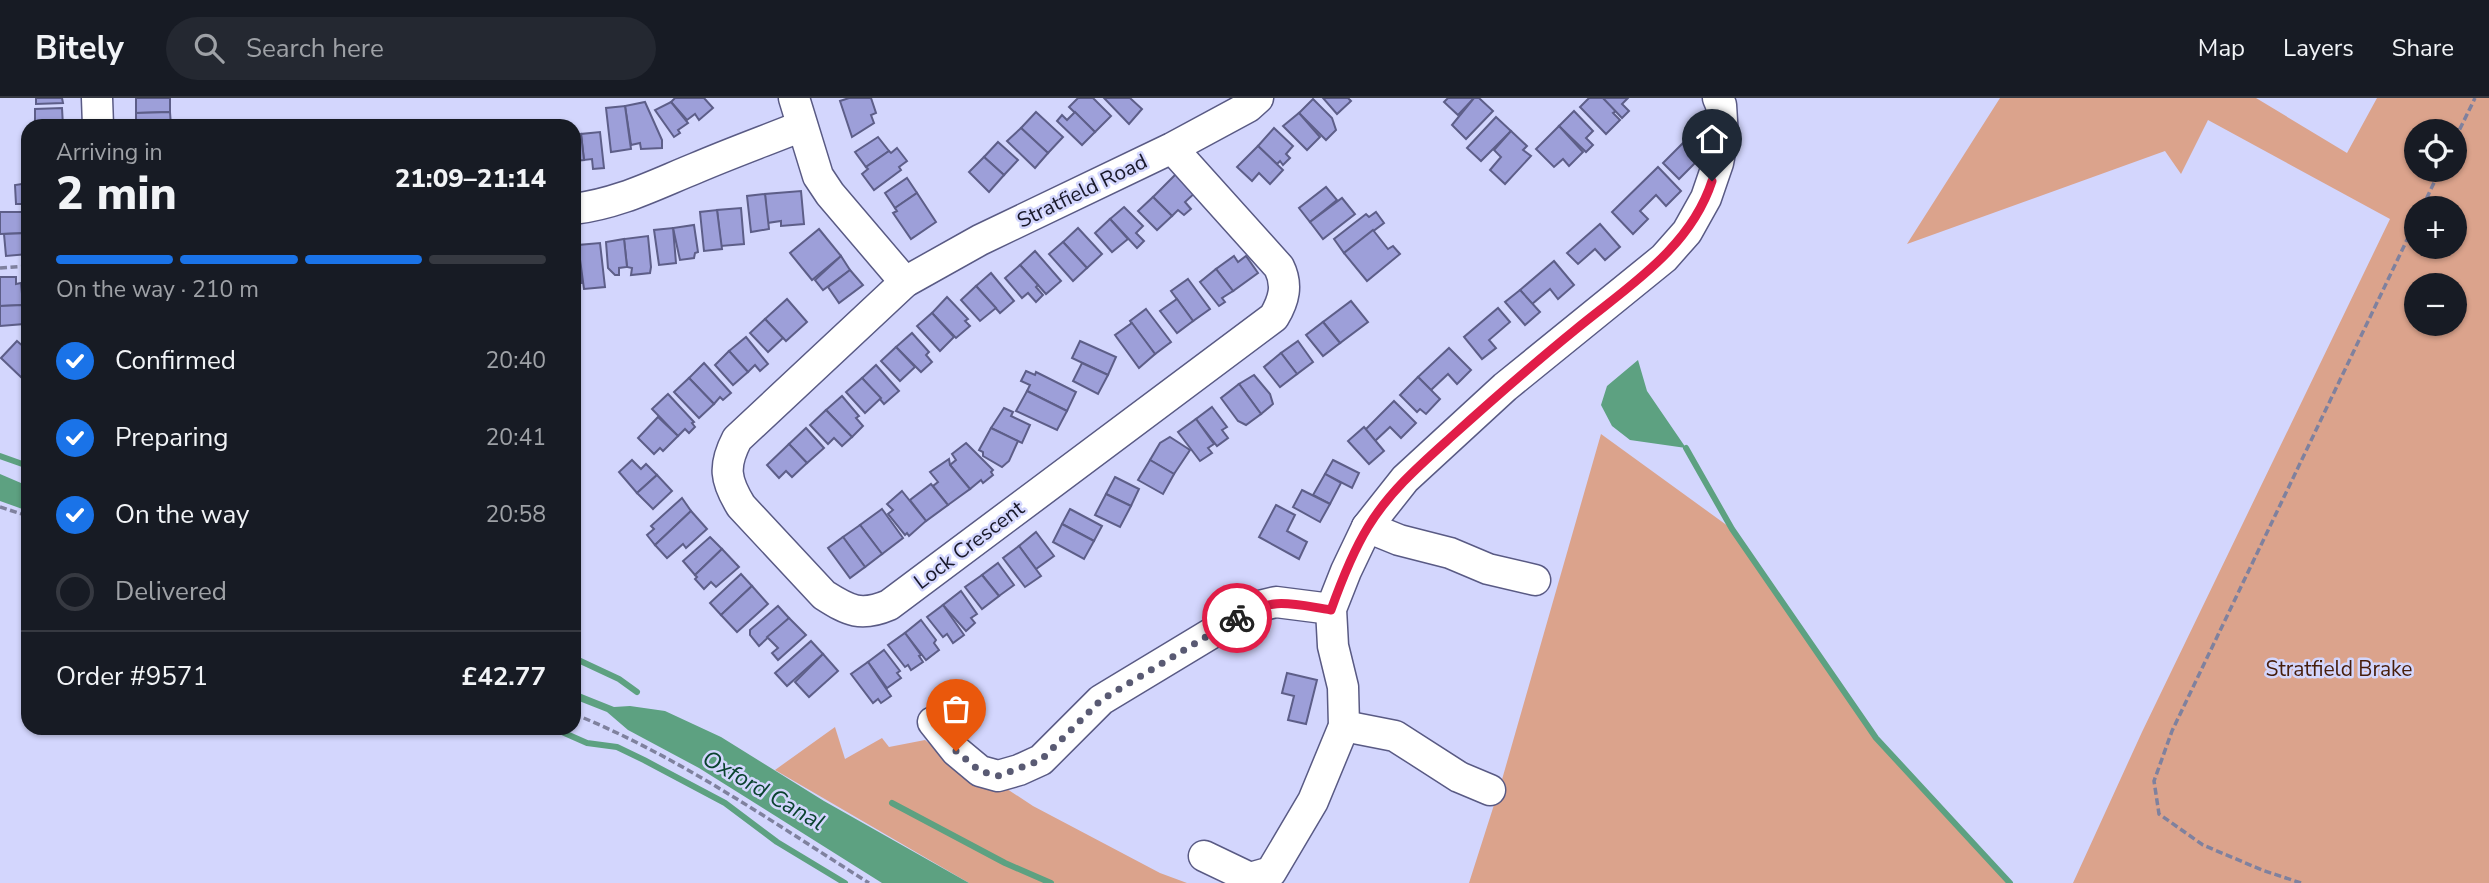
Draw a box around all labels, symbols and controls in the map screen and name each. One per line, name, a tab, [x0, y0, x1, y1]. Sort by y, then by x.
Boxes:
search box	[166, 17, 656, 80]
text: Bitely	[35, 26, 124, 71]
icon: search	[190, 29, 228, 67]
text: Search here	[246, 31, 384, 66]
text: Map	[2198, 32, 2245, 64]
text: Layers	[2283, 32, 2354, 64]
text: Share	[2392, 32, 2454, 64]
pin	[1682, 109, 1742, 181]
map controls	[2404, 119, 2467, 336]
button: locate	[2404, 119, 2467, 182]
icon: home	[1693, 120, 1731, 158]
text: Arriving in	[56, 137, 163, 168]
street label: Stratfield Road	[1012, 147, 1152, 235]
text: 21:09–21:14	[395, 161, 546, 196]
text: 2 min	[56, 162, 177, 225]
button: +	[2404, 196, 2467, 259]
button: −	[2404, 273, 2467, 336]
text: On the way · 210 m	[56, 274, 259, 305]
icon: check	[56, 342, 94, 380]
text: Confirmed	[115, 343, 236, 378]
text: 20:40	[486, 345, 546, 376]
icon: check	[56, 419, 94, 457]
text: Preparing	[115, 420, 228, 455]
text: 20:41	[486, 422, 546, 453]
street label: Lock Crescent	[908, 494, 1030, 596]
icon: check	[56, 496, 94, 534]
text: On the way	[115, 497, 249, 532]
text: 20:58	[486, 499, 546, 530]
text: Delivered	[115, 574, 227, 609]
courier	[1202, 583, 1272, 653]
icon: bike	[1218, 599, 1256, 637]
park label: Stratfield Brake	[2266, 655, 2412, 683]
text: Order #9571	[56, 659, 208, 694]
text: £42.77	[462, 659, 546, 694]
pin	[926, 679, 986, 751]
icon: bag	[937, 690, 975, 728]
water label: Oxford Canal	[697, 743, 831, 838]

